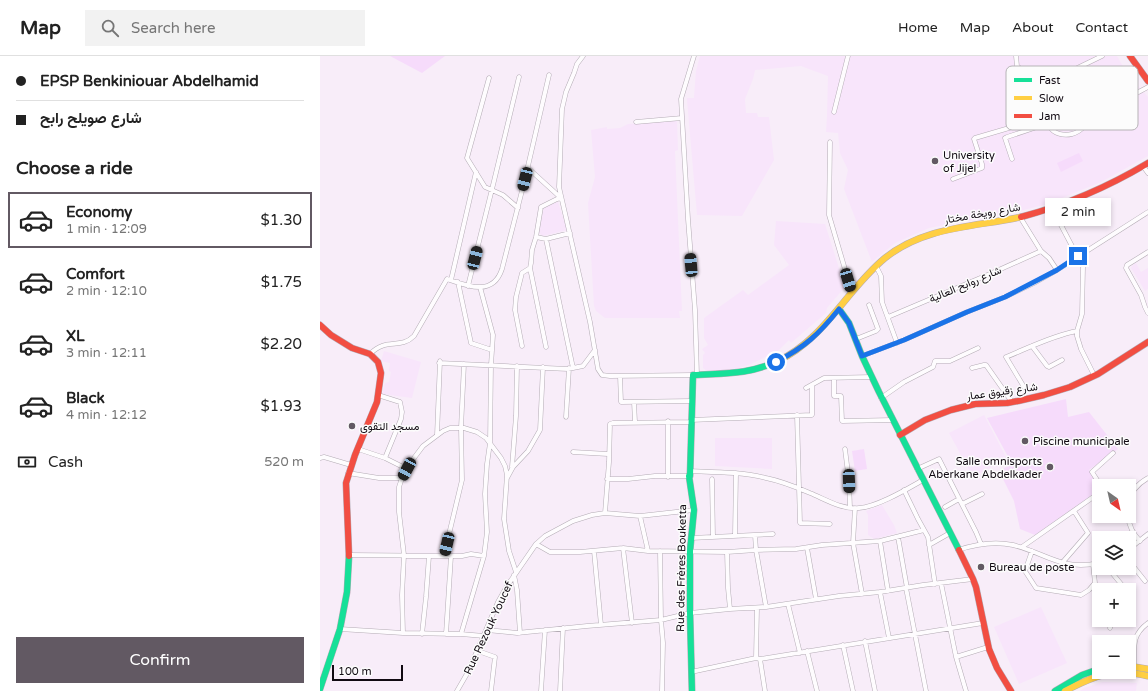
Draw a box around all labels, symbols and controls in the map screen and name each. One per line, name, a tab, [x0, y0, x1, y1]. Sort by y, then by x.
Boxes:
search box	[85, 10, 365, 46]
text: Map	[20, 17, 61, 39]
icon: search	[99, 17, 121, 39]
text: Search here	[131, 19, 215, 37]
text: Home	[898, 19, 938, 36]
text: Map	[960, 19, 990, 36]
text: About	[1012, 19, 1054, 36]
text: Contact	[1076, 19, 1128, 36]
legend	[1006, 66, 1138, 130]
text: EPSP Benkiniouar Abdelhamid	[40, 72, 259, 90]
text: Fast	[1039, 74, 1060, 87]
text: Slow	[1039, 92, 1064, 105]
text: شارع صويلح رابح	[40, 109, 142, 127]
text: Jam	[1039, 110, 1060, 123]
place label: University of Jijel	[943, 149, 995, 175]
marker: University of Jijel	[930, 156, 940, 166]
text: Choose a ride	[16, 157, 133, 179]
car	[516, 166, 534, 192]
callout: 2 min	[1045, 198, 1111, 226]
street label: شارع رويخة مختار	[942, 200, 1022, 228]
icon: car	[18, 202, 54, 238]
text: Economy	[66, 203, 132, 221]
text: 2 min	[1061, 204, 1095, 220]
text: $1.30	[261, 211, 302, 229]
text: 1 min · 12:09	[66, 221, 147, 237]
car	[466, 245, 484, 271]
route end	[1069, 247, 1087, 265]
car	[684, 253, 698, 277]
street label: شارع روابح العالية	[927, 263, 1004, 306]
icon: car	[18, 264, 54, 300]
text: Comfort	[66, 265, 125, 283]
car	[839, 267, 857, 293]
text: $1.75	[261, 273, 302, 291]
text: 2 min · 12:10	[66, 283, 147, 299]
icon: car	[18, 326, 54, 362]
text: XL	[66, 327, 85, 345]
text: $2.20	[261, 335, 302, 353]
text: 3 min · 12:11	[66, 345, 147, 361]
route start	[767, 353, 785, 371]
street label: شارع زقيوق عمار	[965, 380, 1039, 404]
icon: car	[18, 388, 54, 424]
text: Black	[66, 389, 105, 407]
text: $1.93	[261, 397, 302, 415]
text: 4 min · 12:12	[66, 407, 147, 423]
place label: مسجد التقوى	[360, 420, 420, 433]
marker: مسجد التقوى	[347, 421, 357, 431]
place label: Piscine municipale	[1033, 435, 1130, 448]
marker: Piscine municipale	[1020, 436, 1030, 446]
icon: cash	[16, 451, 38, 473]
text: Cash	[48, 453, 83, 471]
text: 520 m	[264, 454, 304, 470]
place label: Salle omnisports Aberkane Abdelkader	[928, 455, 1043, 481]
car	[396, 456, 418, 482]
marker: Salle omnisports Aberkane Abdelkader	[1045, 462, 1055, 472]
car	[843, 469, 855, 493]
north arrow	[1092, 479, 1136, 523]
map controls	[1092, 479, 1136, 679]
street label: Rue des Frères Bouketta	[674, 504, 689, 632]
car	[438, 531, 456, 557]
button: layers	[1092, 531, 1136, 575]
place label: Bureau de poste	[989, 561, 1074, 574]
marker: Bureau de poste	[976, 562, 986, 572]
street label: Rue Rezouk Youcef	[461, 579, 516, 677]
button: +	[1092, 583, 1136, 627]
button: −	[1092, 635, 1136, 679]
button: Confirm	[16, 637, 304, 683]
scale bar	[332, 663, 403, 682]
text: 100 m	[338, 665, 372, 678]

